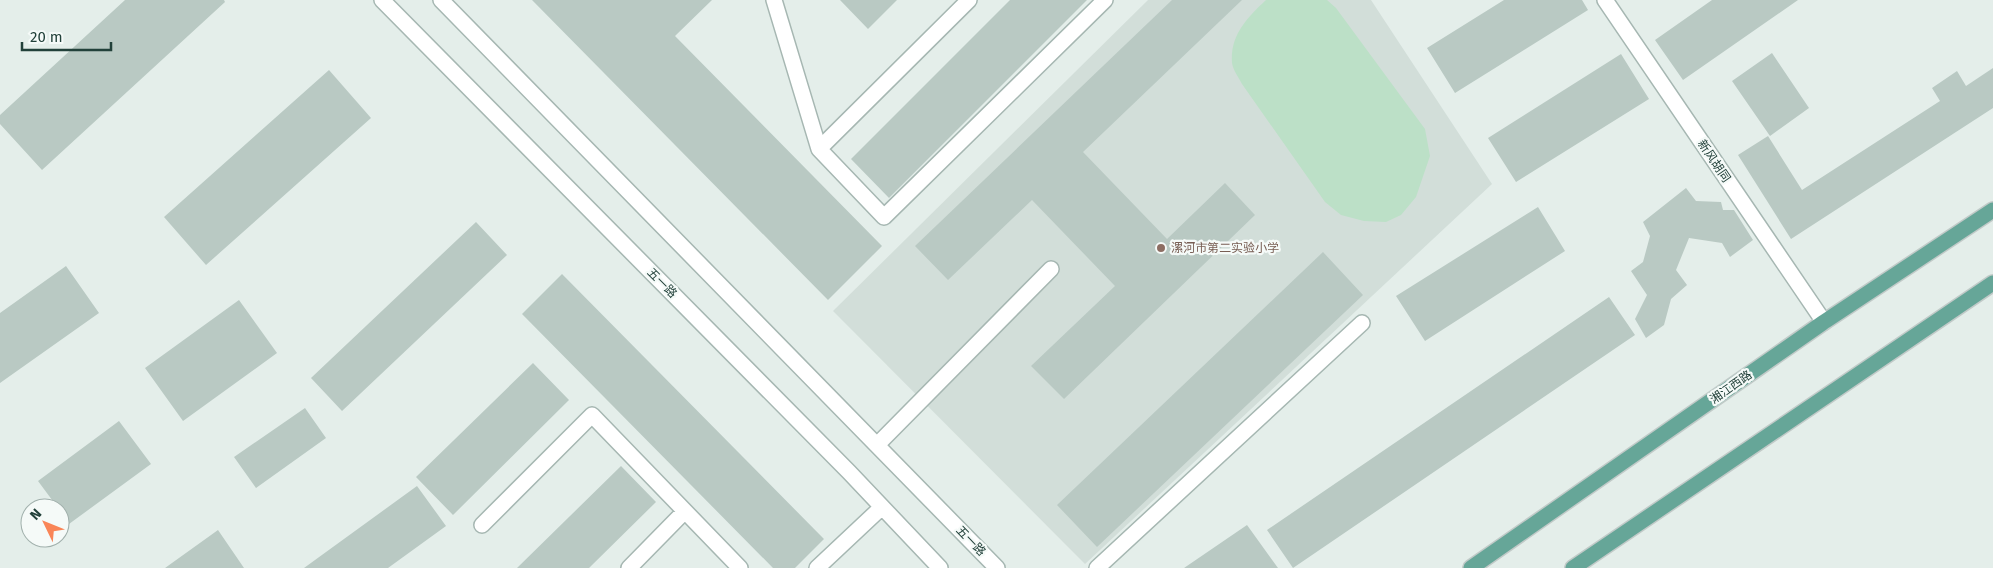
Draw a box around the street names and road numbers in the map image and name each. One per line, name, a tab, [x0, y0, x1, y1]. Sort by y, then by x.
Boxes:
street label: 新风胡同	[1695, 137, 1733, 185]
street label: 五一路	[644, 265, 680, 301]
street label: 湘江西路	[1707, 367, 1755, 407]
street label: 五一路	[953, 523, 989, 559]

